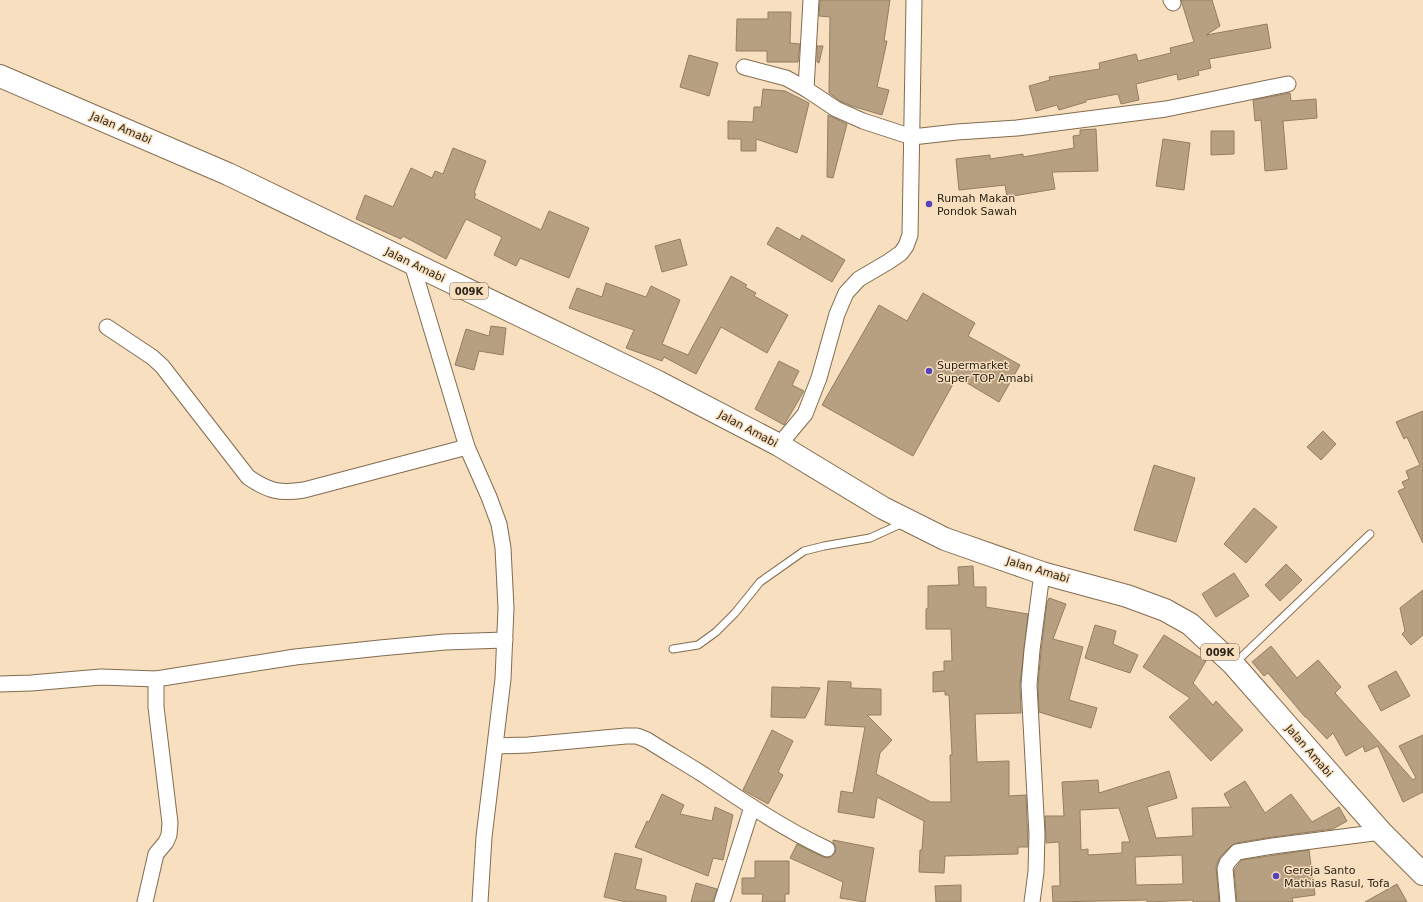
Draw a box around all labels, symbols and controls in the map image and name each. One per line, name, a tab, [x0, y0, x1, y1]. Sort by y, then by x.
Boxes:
street label: Jalan Amabi	[87, 109, 154, 147]
place label: Rumah Makan Pondok Sawah	[937, 192, 1017, 218]
marker: Rumah Makan Pondok Sawah	[924, 199, 934, 209]
street label: Jalan Amabi	[382, 244, 447, 285]
road number: 009K	[450, 283, 488, 299]
place label: Supermarket Super TOP Amabi	[937, 359, 1033, 385]
marker: Supermarket Super TOP Amabi	[924, 366, 934, 376]
street label: Jalan Amabi	[715, 407, 780, 450]
street label: Jalan Amabi	[1004, 554, 1071, 586]
road number: 009K	[1201, 644, 1239, 660]
street label: Jalan Amabi	[1282, 721, 1335, 780]
place label: Gereja Santo Mathias Rasul, Tofa	[1284, 864, 1390, 890]
marker: Gereja Santo Mathias Rasul, Tofa	[1271, 871, 1281, 881]

